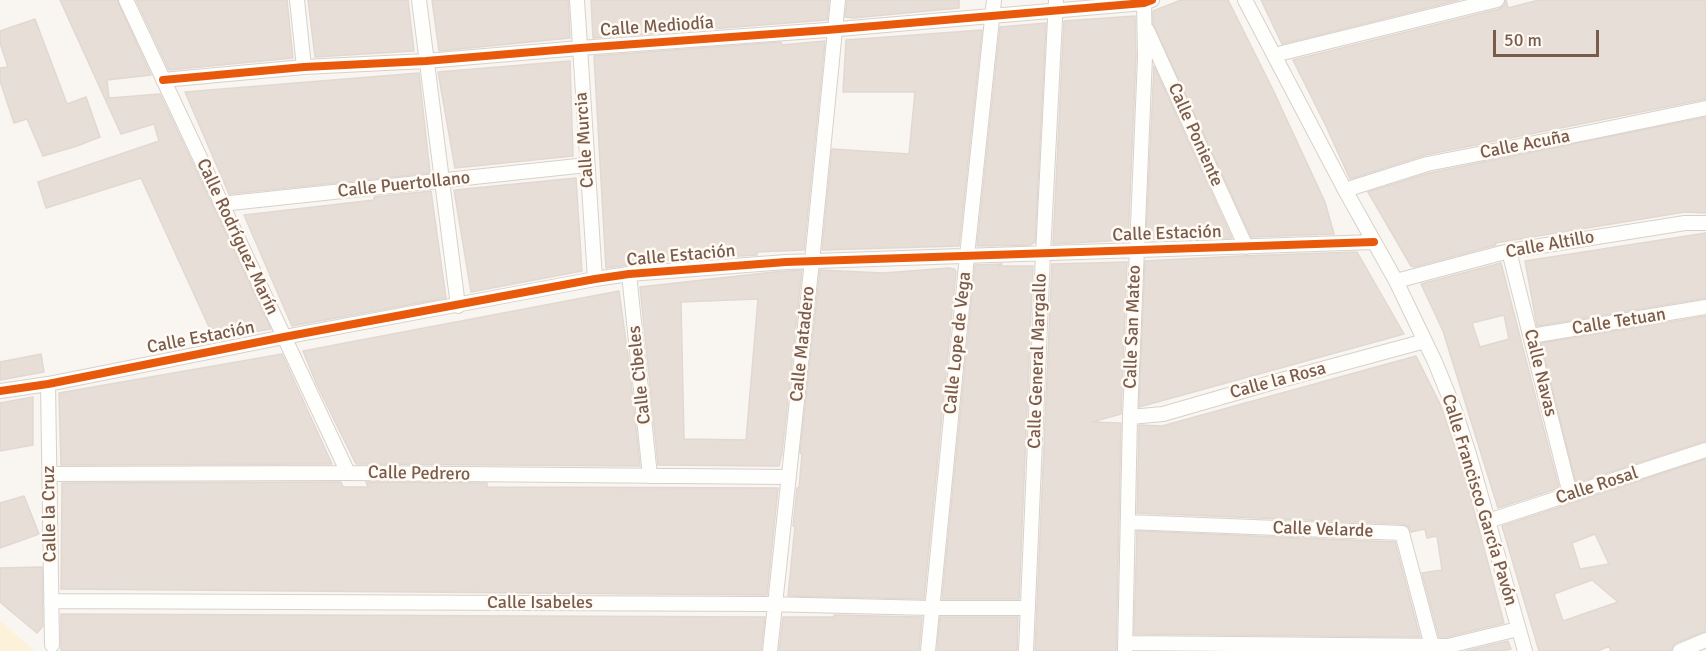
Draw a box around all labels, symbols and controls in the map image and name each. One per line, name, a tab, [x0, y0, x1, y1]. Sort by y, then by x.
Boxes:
street label: Calle Mediodía	[599, 12, 715, 42]
scale bar	[1496, 18, 1602, 56]
text: 50 m	[1504, 29, 1542, 51]
street label: Calle Poniente	[1163, 80, 1227, 190]
street label: Calle Murcia	[571, 91, 599, 189]
street label: Calle Acuña	[1478, 126, 1572, 164]
street label: Calle Rodríguez Marín	[191, 155, 283, 319]
street label: Calle Puertollano	[337, 167, 471, 203]
street label: Calle Estación	[1112, 221, 1222, 247]
street label: Calle Altillo	[1504, 227, 1596, 263]
street label: Calle Estación	[626, 240, 736, 272]
street label: Calle San Mateo	[1120, 265, 1146, 389]
street label: Calle Lope de Vega	[940, 271, 976, 415]
street label: Calle General Margallo	[1024, 273, 1052, 449]
street label: Calle Matadero	[786, 285, 820, 403]
street label: Calle Tetuan	[1571, 304, 1667, 340]
street label: Calle Estación	[145, 317, 257, 359]
street label: Calle Cibeles	[624, 325, 656, 425]
street label: Calle Navas	[1519, 327, 1561, 419]
street label: Calle la Rosa	[1228, 358, 1328, 404]
street label: Calle Francisco García Pavón	[1437, 392, 1521, 608]
street label: Calle Pedrero	[368, 462, 470, 486]
street label: Calle Rosal	[1553, 463, 1641, 509]
street label: Calle la Cruz	[38, 465, 62, 563]
street label: Calle Velarde	[1272, 517, 1374, 543]
street label: Calle Isabeles	[487, 592, 593, 614]

